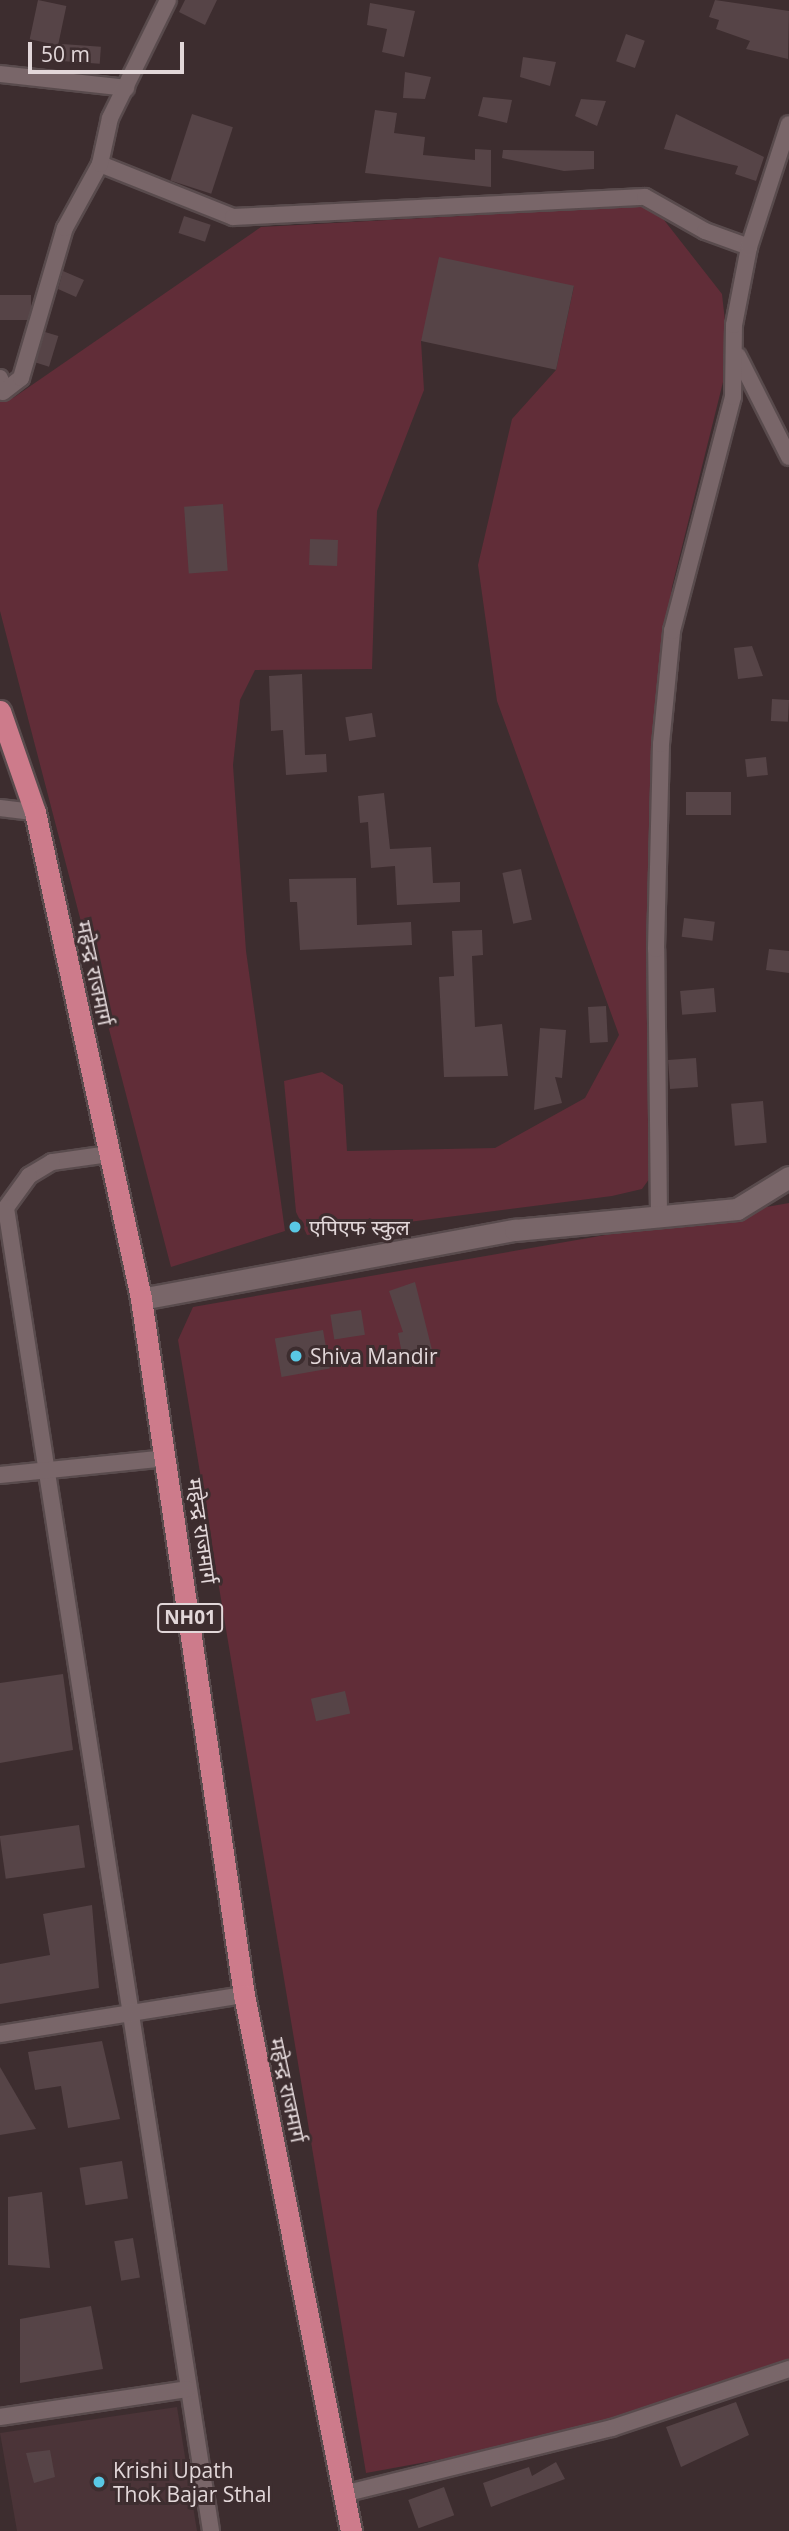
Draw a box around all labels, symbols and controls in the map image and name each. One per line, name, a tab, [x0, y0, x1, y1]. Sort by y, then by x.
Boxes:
scale bar	[32, 28, 187, 72]
text: 50 m	[41, 40, 90, 68]
street label: महेन्द्र राजमार्ग	[72, 918, 118, 1028]
place label: एपिएफ स्कुल	[309, 1214, 410, 1240]
marker: एपिएफ स्कुल	[287, 1219, 303, 1235]
place label: Shiva Mandir	[310, 1343, 437, 1369]
marker: Shiva Mandir	[288, 1348, 304, 1364]
street label: महेन्द्र राजमार्ग	[182, 1477, 222, 1585]
road number: NH01	[157, 1602, 223, 1634]
street label: महेन्द्र राजमार्ग	[265, 2035, 311, 2145]
place label: Krishi Upath Thok Bajar Sthal	[113, 2457, 272, 2507]
marker: Krishi Upath Thok Bajar Sthal	[91, 2474, 107, 2490]

